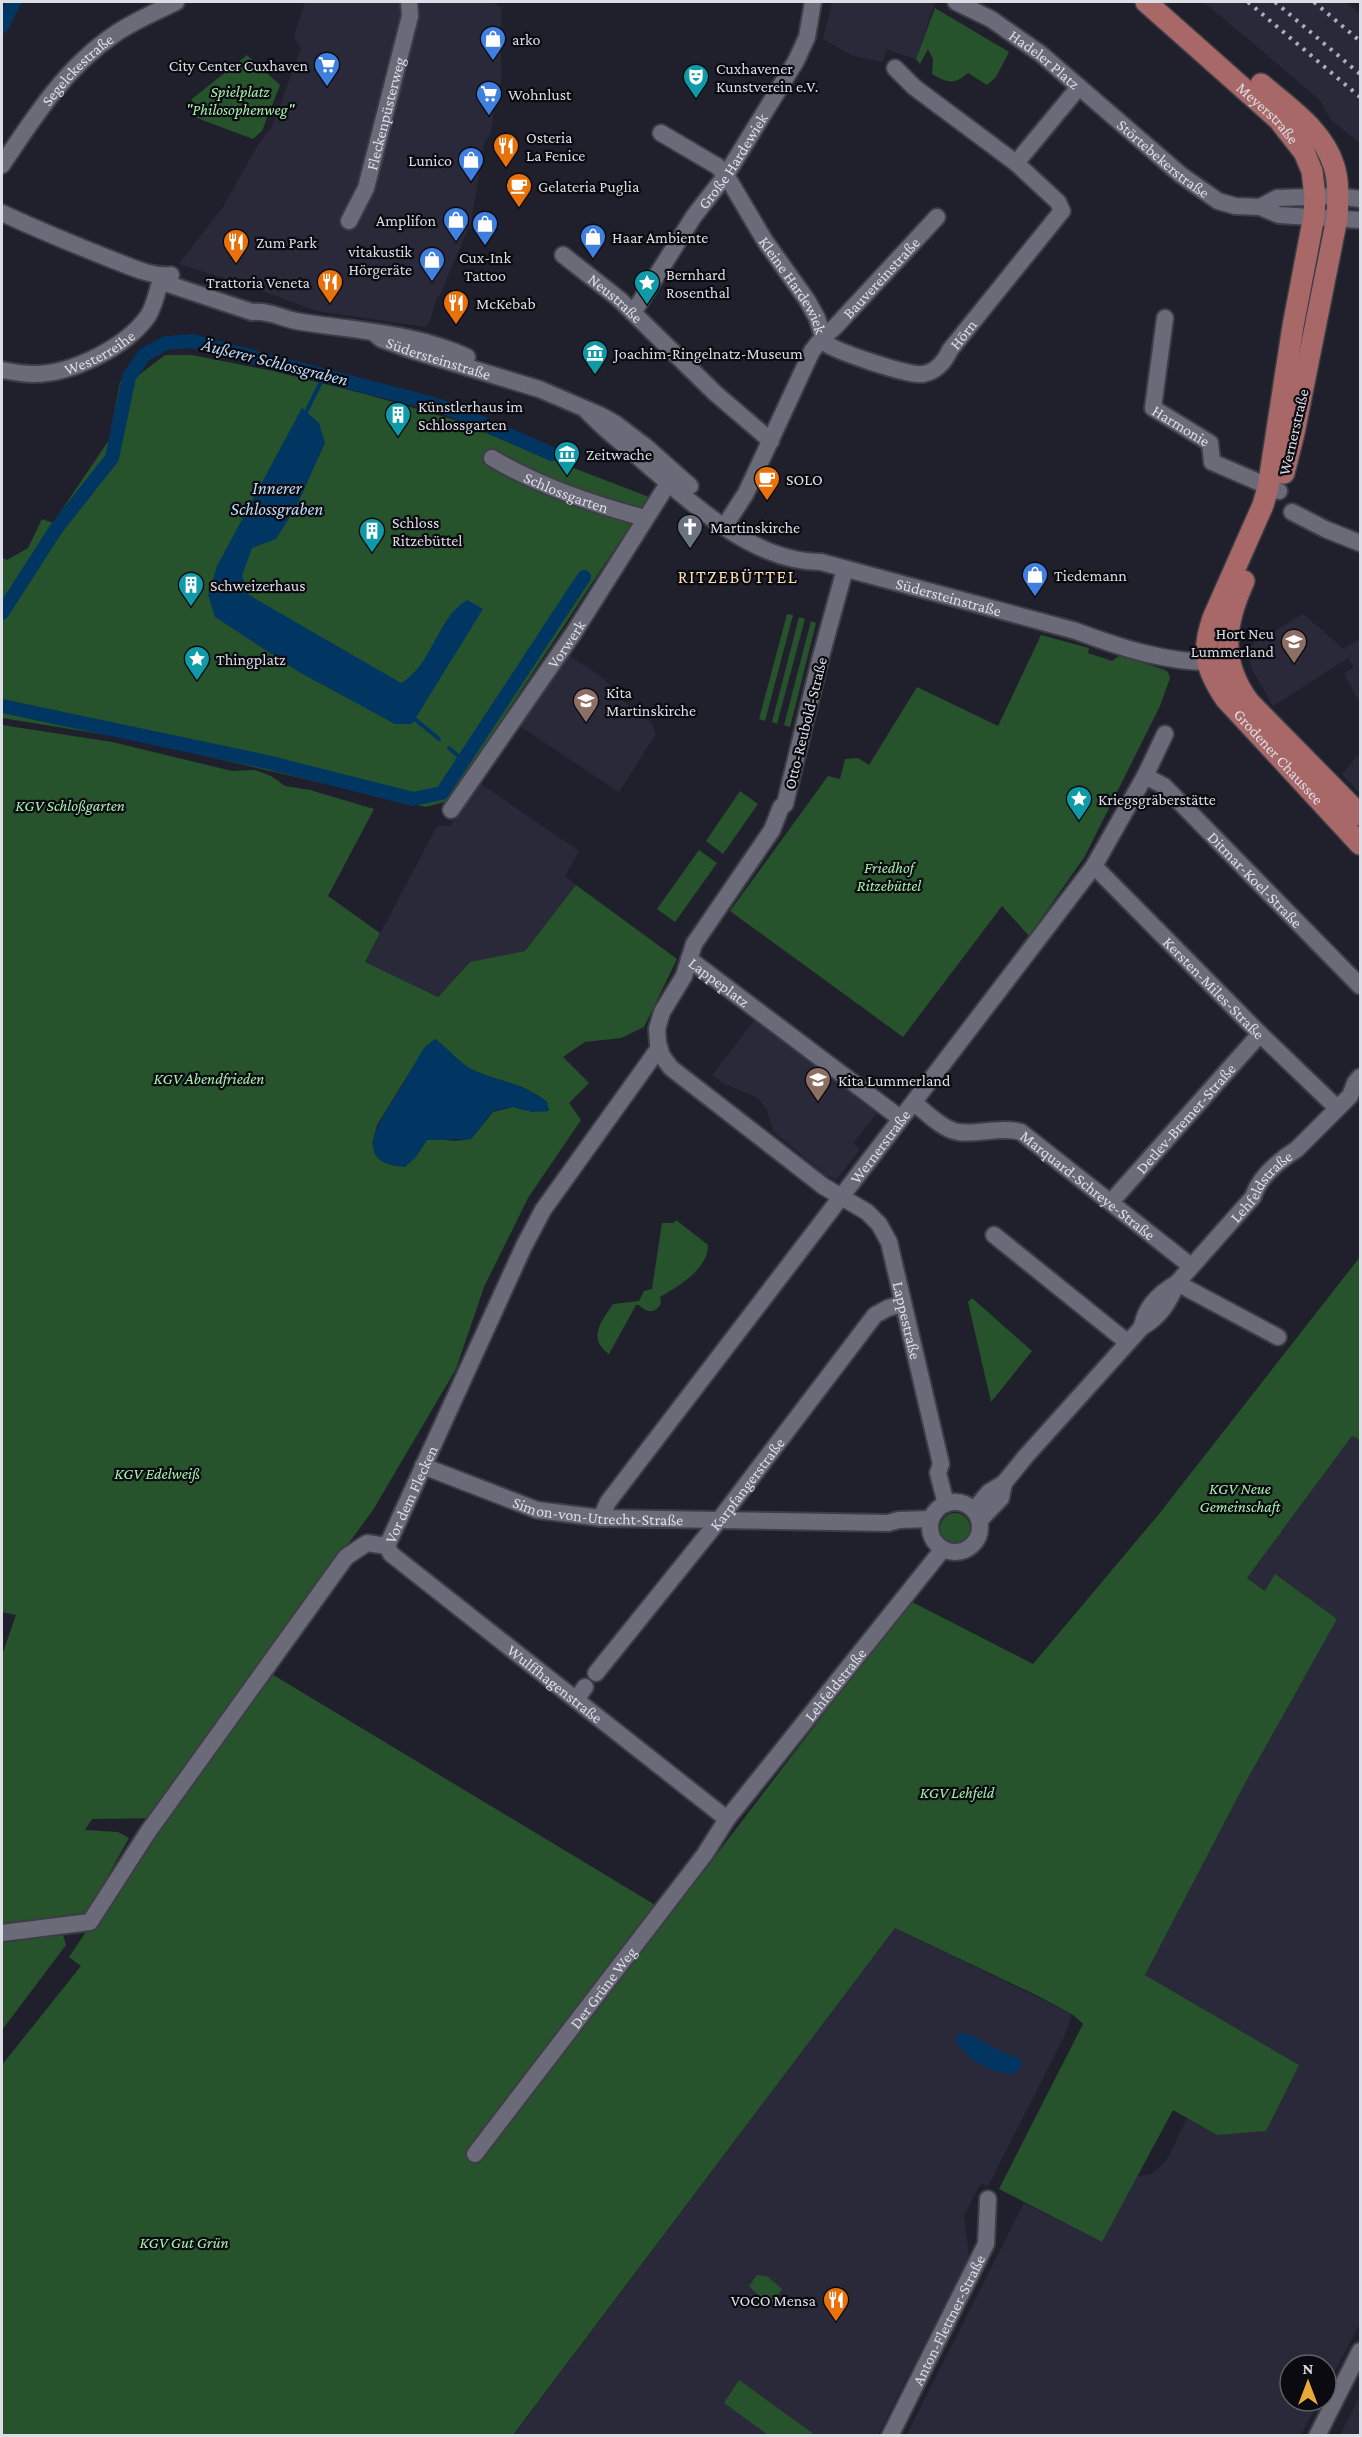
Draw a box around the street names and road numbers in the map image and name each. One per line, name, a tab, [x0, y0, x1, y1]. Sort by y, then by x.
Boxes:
street label: Hadeler Platz	[1006, 27, 1083, 93]
street label: Segelckestraße	[38, 30, 116, 109]
street label: Fleckenpüsterweg	[363, 55, 409, 172]
street label: Meyerstraße	[1233, 79, 1302, 147]
street label: Große Hardewiek	[695, 110, 771, 212]
street label: Störtebekerstraße	[1114, 116, 1213, 201]
street label: Kleine Hardewiek	[756, 233, 830, 336]
street label: Bauvereinstraße	[840, 234, 923, 322]
street label: Neustraße	[585, 270, 646, 326]
street label: Hörn	[946, 316, 980, 353]
street label: Westerreihe	[62, 327, 138, 378]
street label: Südersteinstraße	[384, 334, 493, 383]
street label: Wernerstraße	[1275, 387, 1312, 477]
street label: Harmonie	[1149, 402, 1213, 450]
street label: Schlossgarten	[521, 468, 611, 516]
street label: Südersteinstraße	[894, 575, 1003, 619]
street label: Vorwerk	[544, 617, 589, 671]
street label: Otto-Reubold-Straße	[781, 655, 830, 791]
street label: Grodener Chaussee	[1230, 706, 1327, 808]
street label: Ditmar-Koel-Straße	[1204, 828, 1306, 931]
street label: Kersten-Miles-Straße	[1160, 933, 1268, 1043]
street label: Lappeplatz	[685, 954, 753, 1011]
street label: Detlev-Bremer-Straße	[1132, 1060, 1239, 1177]
street label: Wernerstraße	[847, 1106, 914, 1187]
street label: Marquard-Schreye-Straße	[1017, 1127, 1158, 1244]
street label: Lehfeldstraße	[1227, 1147, 1295, 1226]
street label: Lappestraße	[890, 1280, 924, 1361]
street label: Karpfangerstraße	[706, 1434, 788, 1534]
street label: Vor dem Flecken	[382, 1443, 441, 1546]
street label: Simon-von-Utrecht-Straße	[510, 1493, 683, 1528]
street label: Wulffhagenstraße	[504, 1641, 606, 1726]
street label: Lehfeldstraße	[801, 1645, 869, 1724]
street label: Der Grüne Weg	[567, 1943, 641, 2032]
street label: Anton-Flettner-Straße	[909, 2252, 988, 2388]

